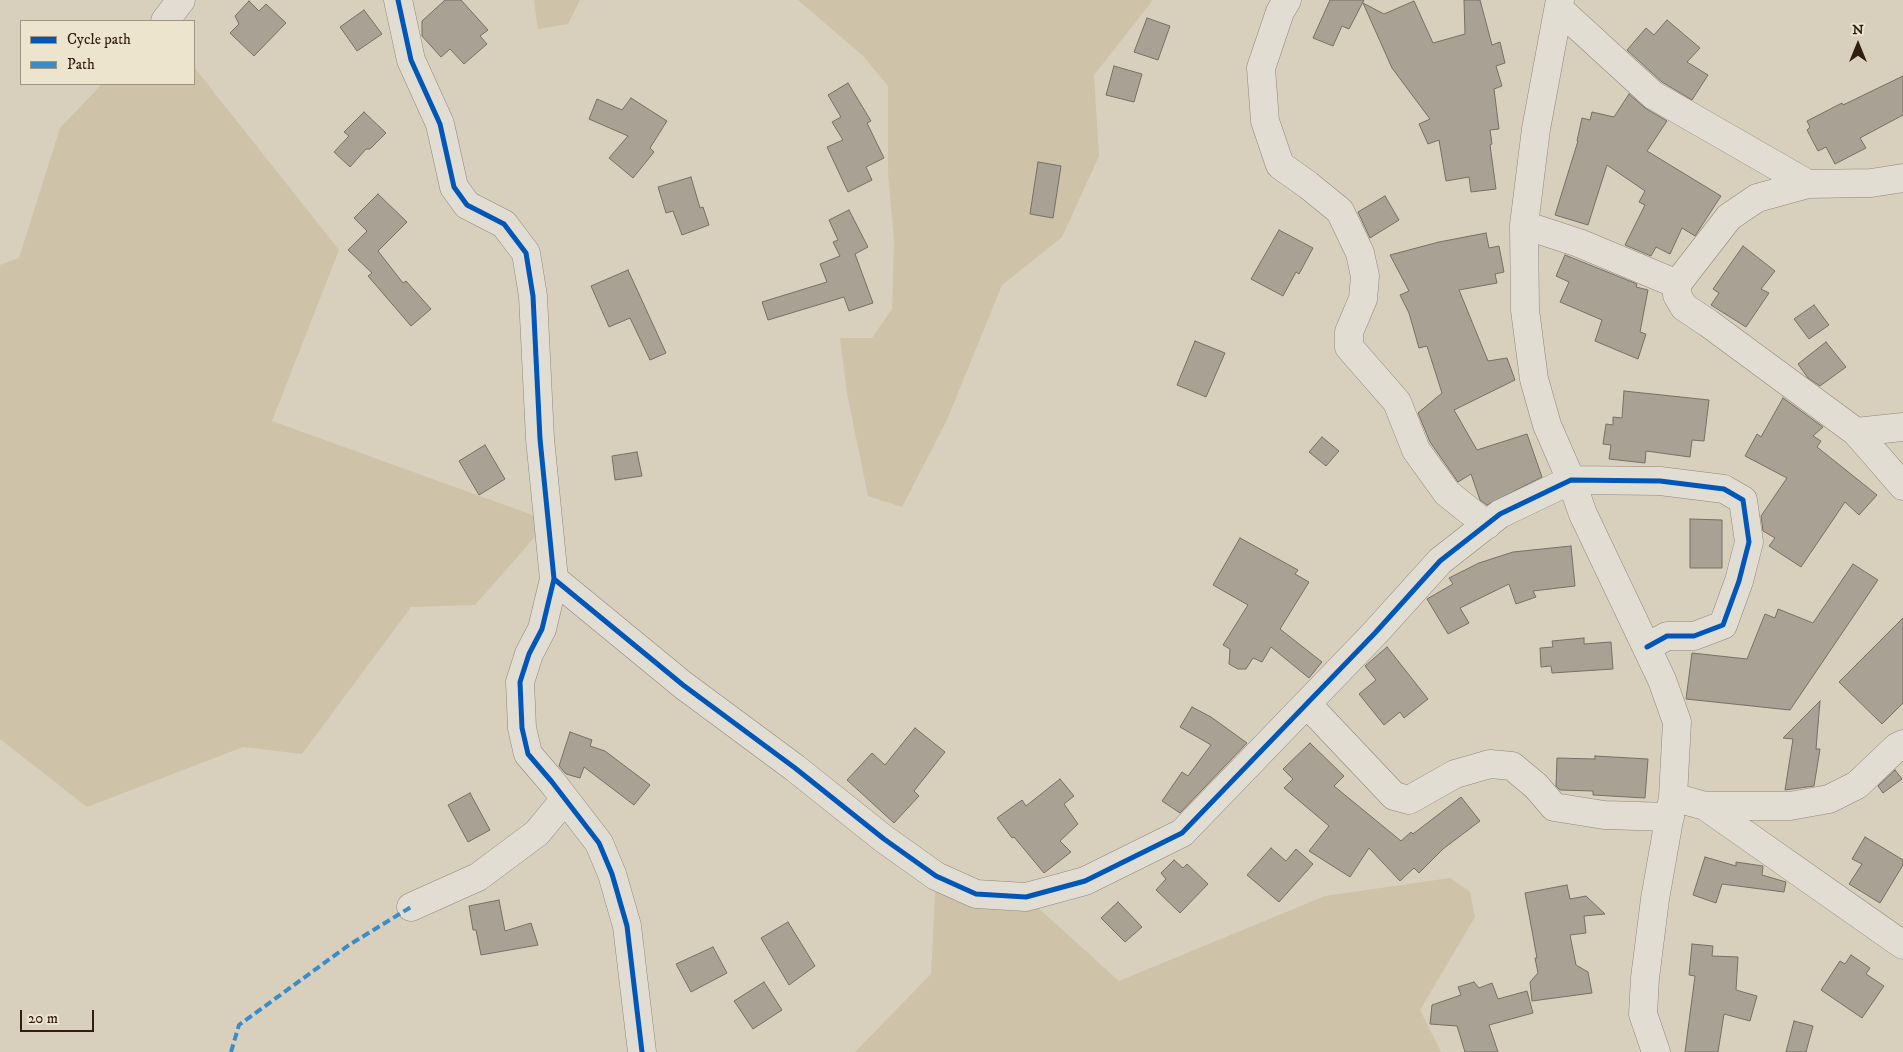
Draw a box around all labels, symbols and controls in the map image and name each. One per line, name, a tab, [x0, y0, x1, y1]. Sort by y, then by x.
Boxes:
legend	[20, 20, 195, 85]
north arrow	[1833, 20, 1883, 70]
text: N	[1852, 21, 1864, 39]
text: Cycle path	[67, 30, 131, 49]
text: Path	[67, 55, 95, 74]
scale bar	[22, 1000, 96, 1032]
text: 20 m	[28, 1009, 58, 1028]

